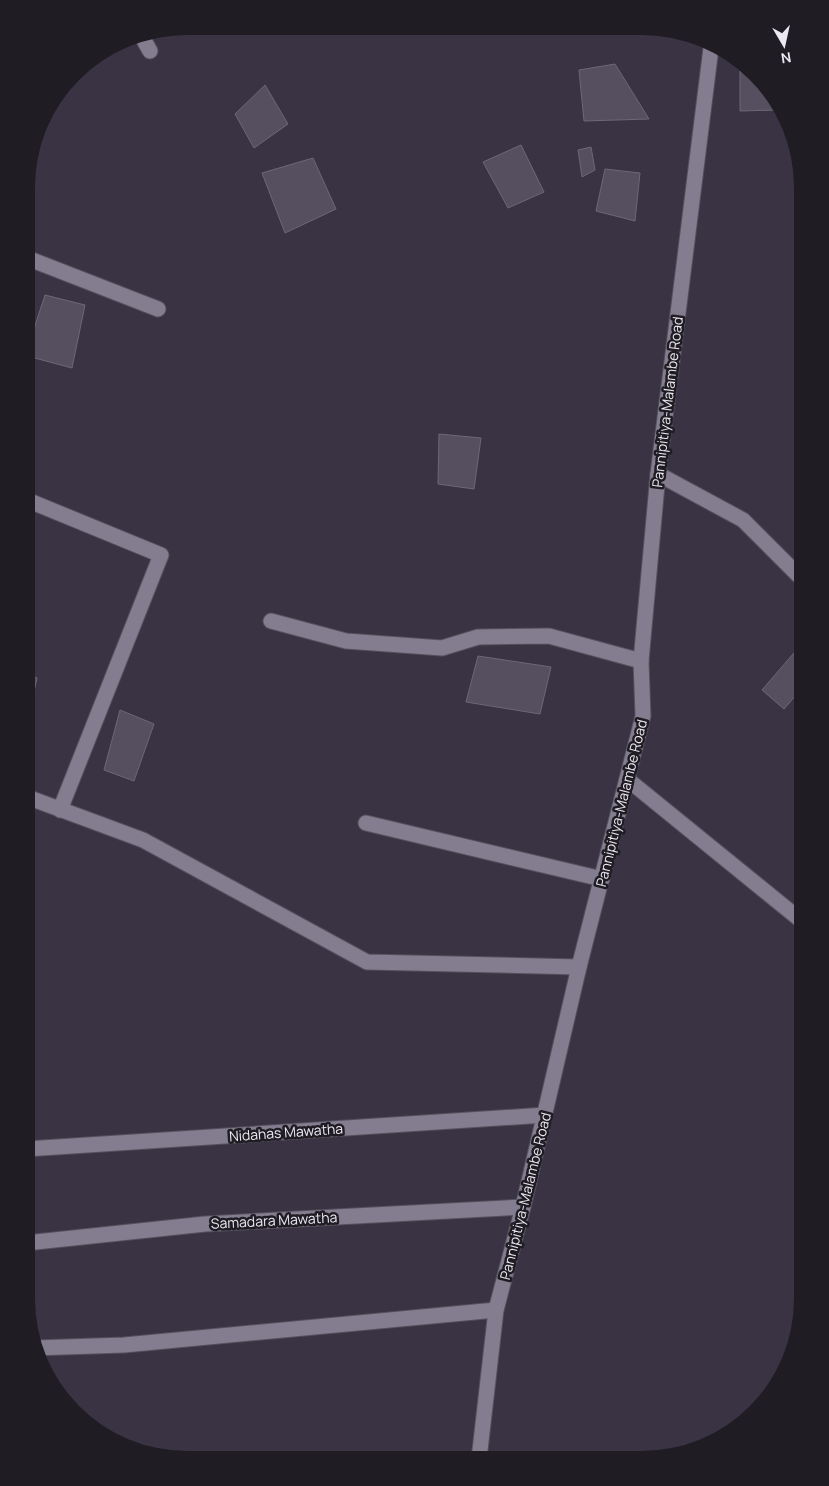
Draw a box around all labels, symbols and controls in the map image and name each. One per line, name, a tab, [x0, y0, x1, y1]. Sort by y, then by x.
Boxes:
north arrow	[759, 20, 809, 70]
text: N	[780, 48, 793, 69]
street label: Pannipitiya-Malambe Road	[647, 316, 687, 488]
street label: Pannipitiya-Malambe Road	[591, 717, 651, 889]
street label: Pannipitiya-Malambe Road	[495, 1110, 555, 1282]
street label: Nidahas Mawatha	[228, 1119, 344, 1145]
street label: Samadara Mawatha	[210, 1207, 338, 1233]

